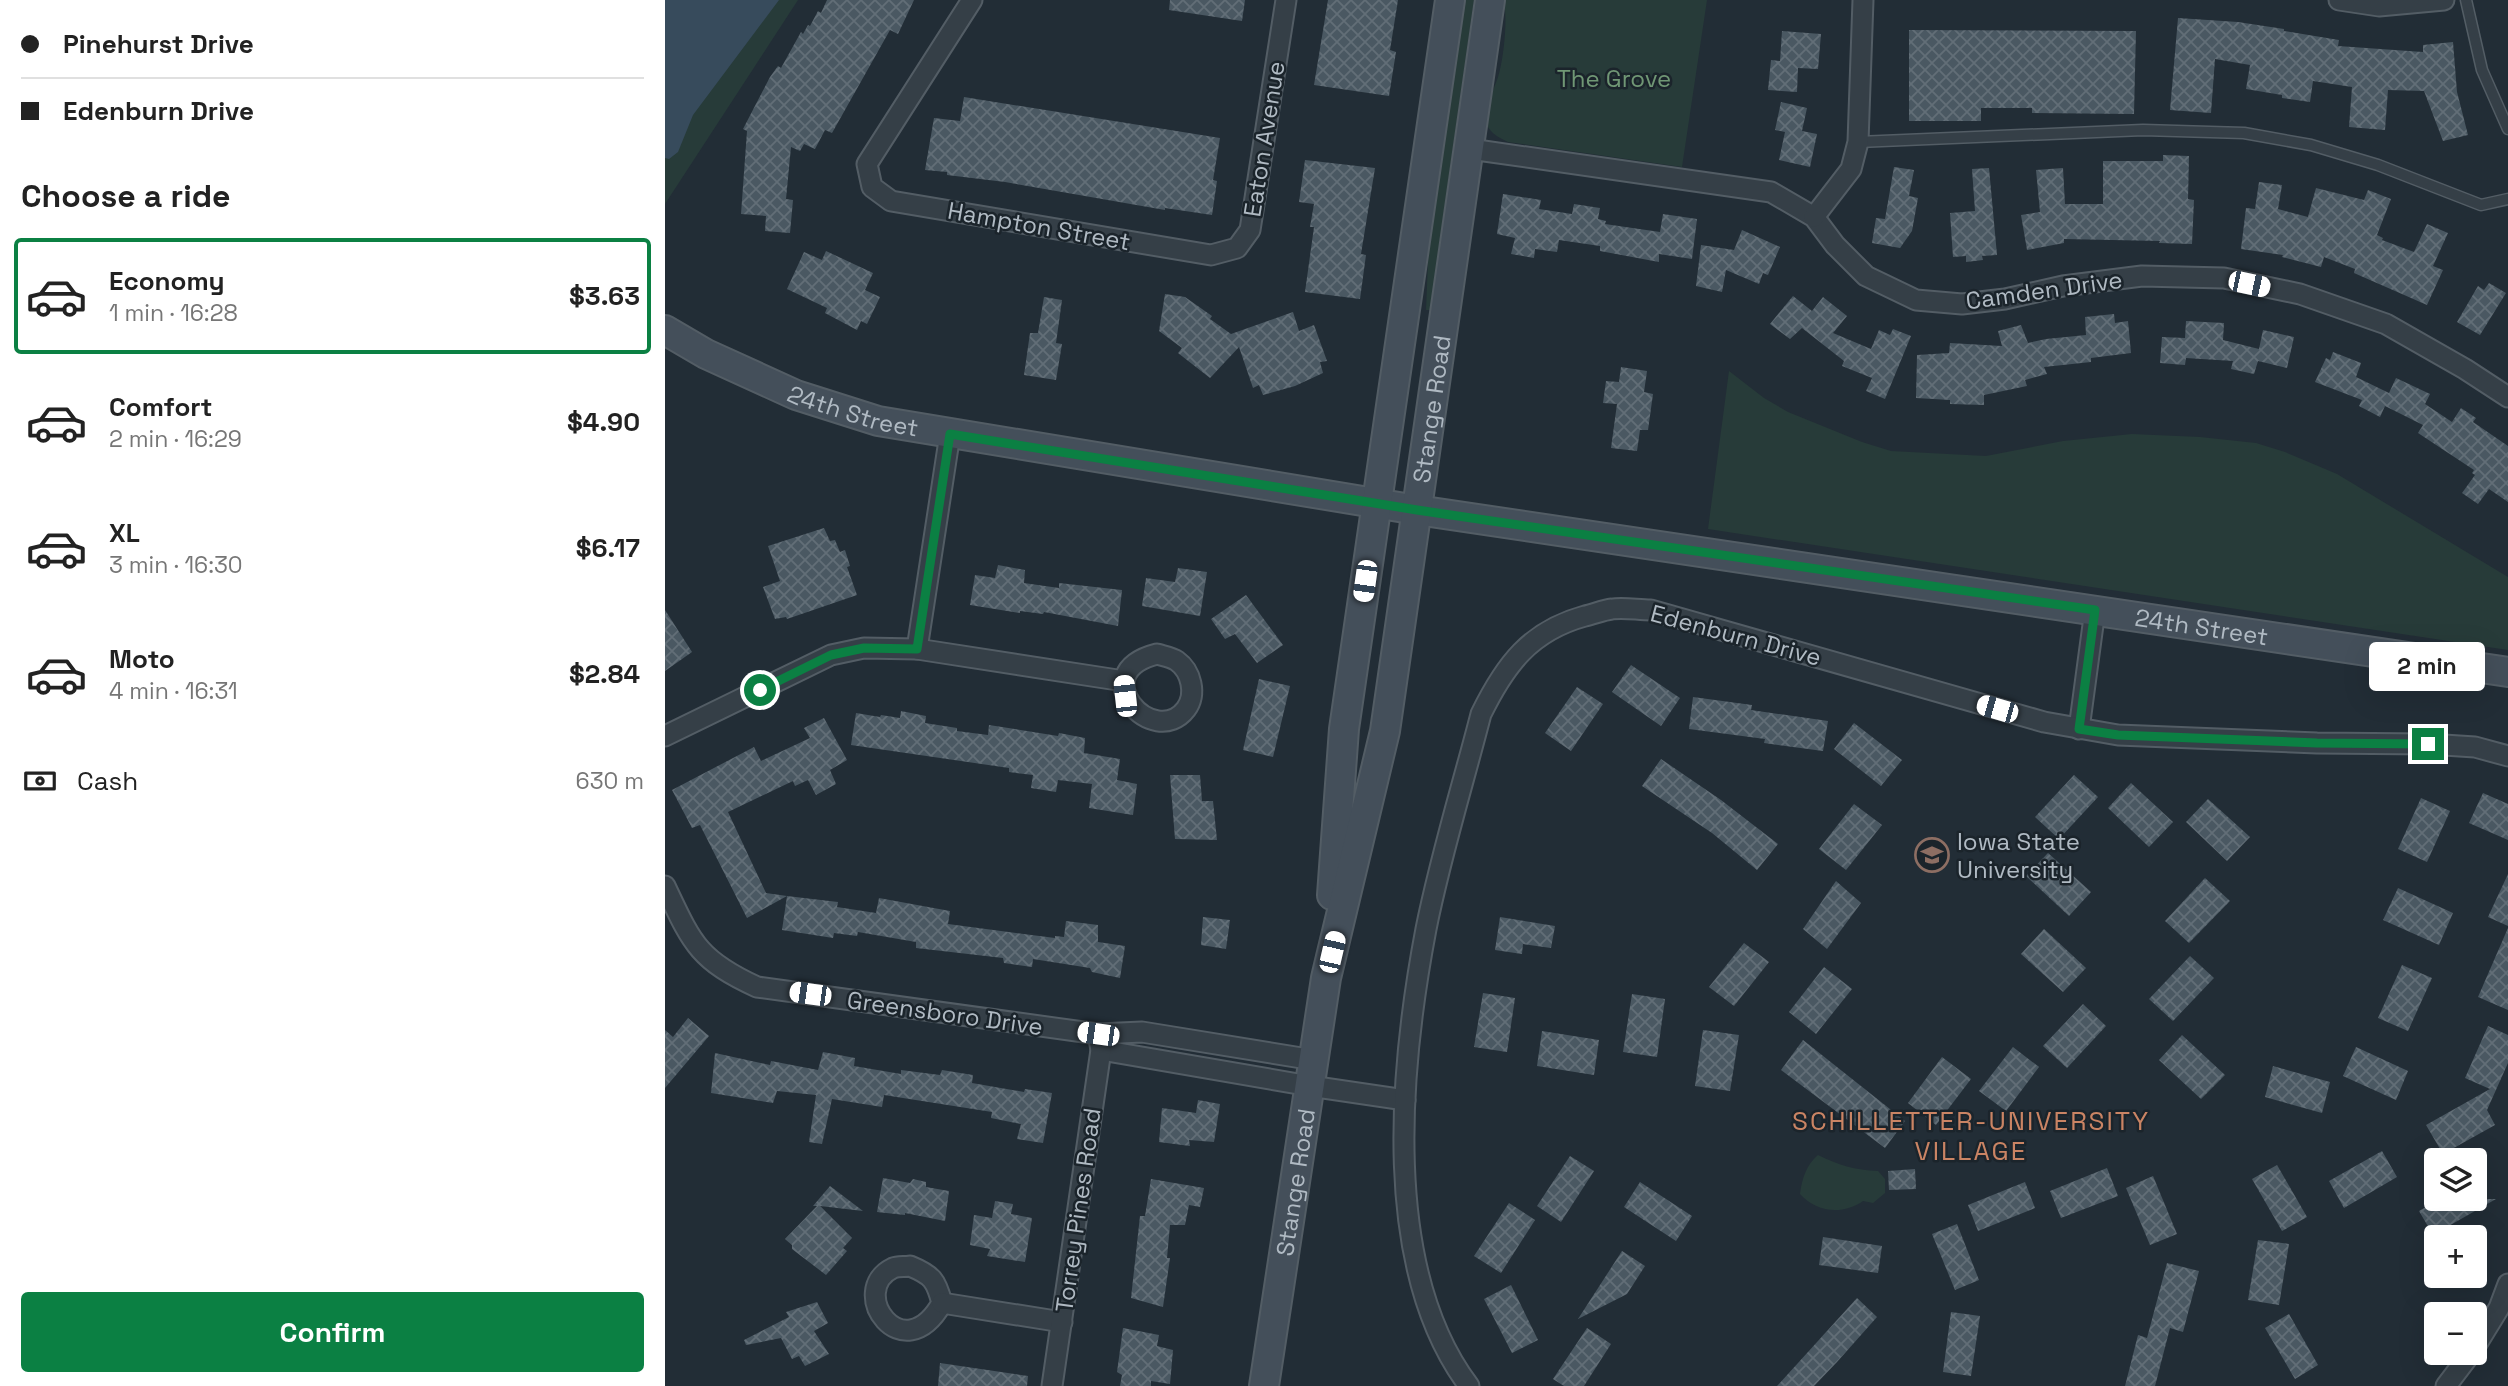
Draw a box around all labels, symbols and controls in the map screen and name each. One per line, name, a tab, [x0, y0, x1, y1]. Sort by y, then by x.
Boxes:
text: Pinehurst Drive	[63, 27, 254, 61]
street label: Eaton Avenue	[1236, 59, 1292, 219]
park label: The Grove	[1557, 63, 1671, 94]
text: Edenburn Drive	[63, 94, 254, 128]
text: Choose a ride	[21, 176, 231, 216]
street label: Hampton Street	[945, 195, 1133, 257]
text: Economy	[109, 264, 225, 298]
street label: Camden Drive	[1964, 264, 2124, 316]
icon: car	[25, 265, 88, 328]
car	[2227, 269, 2272, 299]
text: $3.63	[569, 279, 640, 313]
text: 1 min · 16:28	[109, 298, 238, 328]
street label: Stange Road	[1405, 333, 1457, 485]
street label: 24th Street	[783, 378, 921, 443]
text: Comfort	[109, 390, 212, 424]
icon: car	[25, 391, 88, 454]
text: $4.90	[567, 405, 640, 439]
text: 2 min · 16:29	[109, 424, 242, 454]
text: XL	[109, 516, 140, 550]
icon: car	[25, 517, 88, 580]
text: $6.17	[576, 531, 640, 565]
text: 3 min · 16:30	[109, 550, 243, 580]
car	[1352, 559, 1379, 603]
street label: Edenburn Drive	[1647, 597, 1825, 673]
street label: 24th Street	[2133, 601, 2270, 652]
text: Moto	[109, 642, 175, 676]
callout: 2 min	[2370, 642, 2486, 692]
icon: car	[25, 643, 88, 706]
text: 2 min	[2397, 651, 2457, 681]
text: $2.84	[569, 657, 640, 691]
route start	[744, 674, 776, 706]
car	[1113, 674, 1138, 718]
text: 4 min · 16:31	[109, 676, 238, 706]
car	[1974, 693, 2021, 725]
route end	[2412, 728, 2444, 760]
icon: cash	[21, 762, 59, 800]
text: Cash	[77, 764, 138, 798]
text: 630 m	[576, 766, 644, 796]
place label: Iowa State University	[1957, 826, 2080, 885]
school or university icon: Iowa State University	[1913, 836, 1951, 874]
car	[1318, 929, 1347, 975]
car	[788, 981, 833, 1007]
street label: Greensboro Drive	[845, 984, 1045, 1042]
car	[1076, 1021, 1121, 1047]
district label: SCHILLETTER-UNIVERSITY VILLAGE	[1792, 1104, 2150, 1168]
street label: Torrey Pines Road	[1048, 1106, 1108, 1314]
street label: Stange Road	[1268, 1106, 1321, 1258]
map controls	[2424, 1148, 2487, 1365]
button: layers	[2424, 1148, 2487, 1211]
button: +	[2424, 1225, 2487, 1288]
button: Confirm	[21, 1292, 644, 1372]
button: −	[2424, 1302, 2487, 1365]

